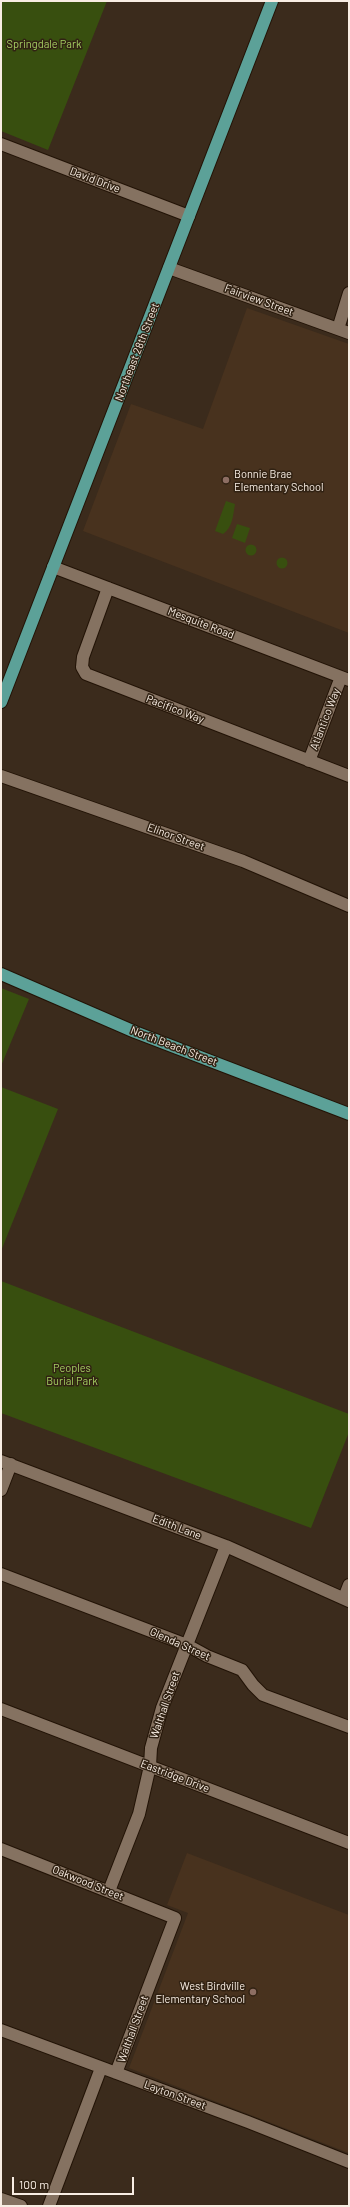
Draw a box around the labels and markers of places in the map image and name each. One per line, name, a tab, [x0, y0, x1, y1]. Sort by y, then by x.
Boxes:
place label: Bonnie Brae Elementary School	[234, 467, 324, 493]
marker: Bonnie Brae Elementary School	[221, 475, 231, 485]
place label: West Birdville Elementary School	[155, 1979, 245, 2005]
marker: West Birdville Elementary School	[248, 1987, 258, 1997]

